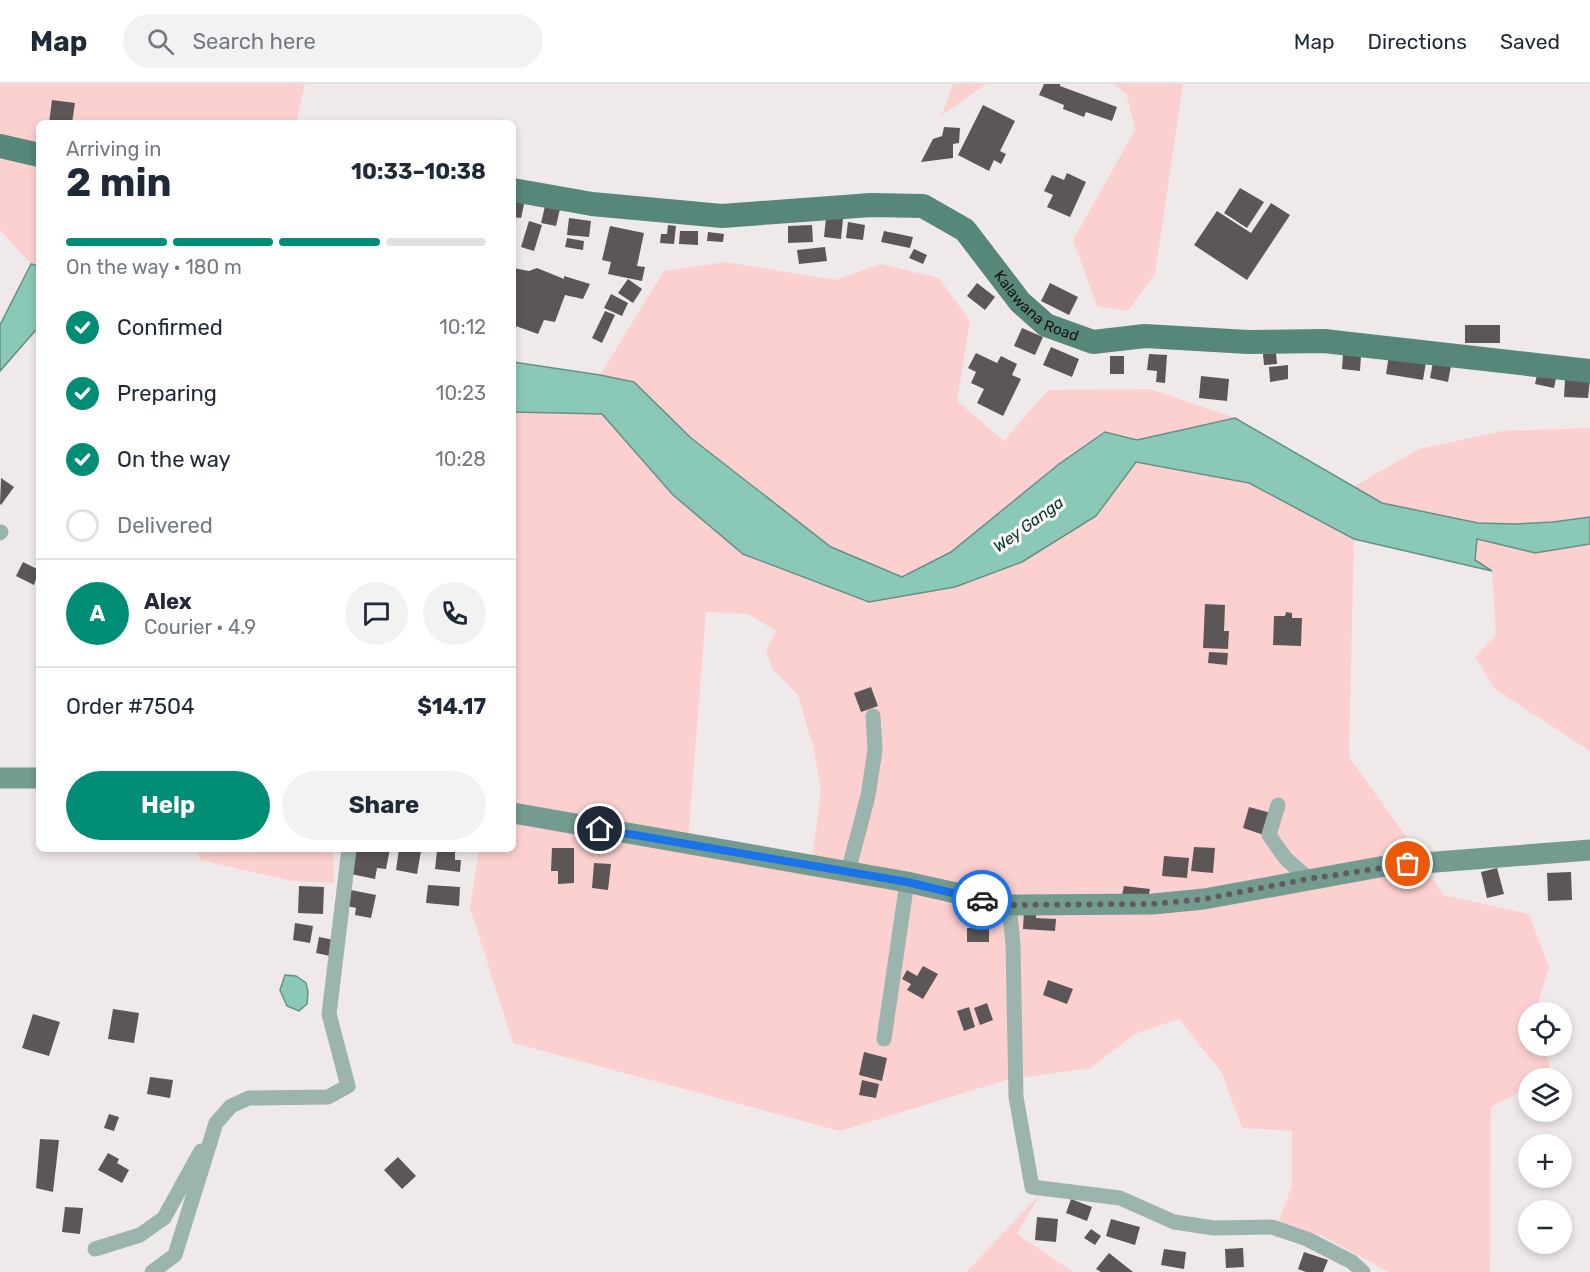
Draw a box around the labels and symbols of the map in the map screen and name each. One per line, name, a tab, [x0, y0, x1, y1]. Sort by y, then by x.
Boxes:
street label: Kalawana Road	[990, 267, 1081, 345]
water label: Wey Ganga	[989, 493, 1067, 556]
pin	[574, 803, 625, 854]
pin	[1382, 838, 1433, 889]
courier	[952, 870, 1012, 930]

